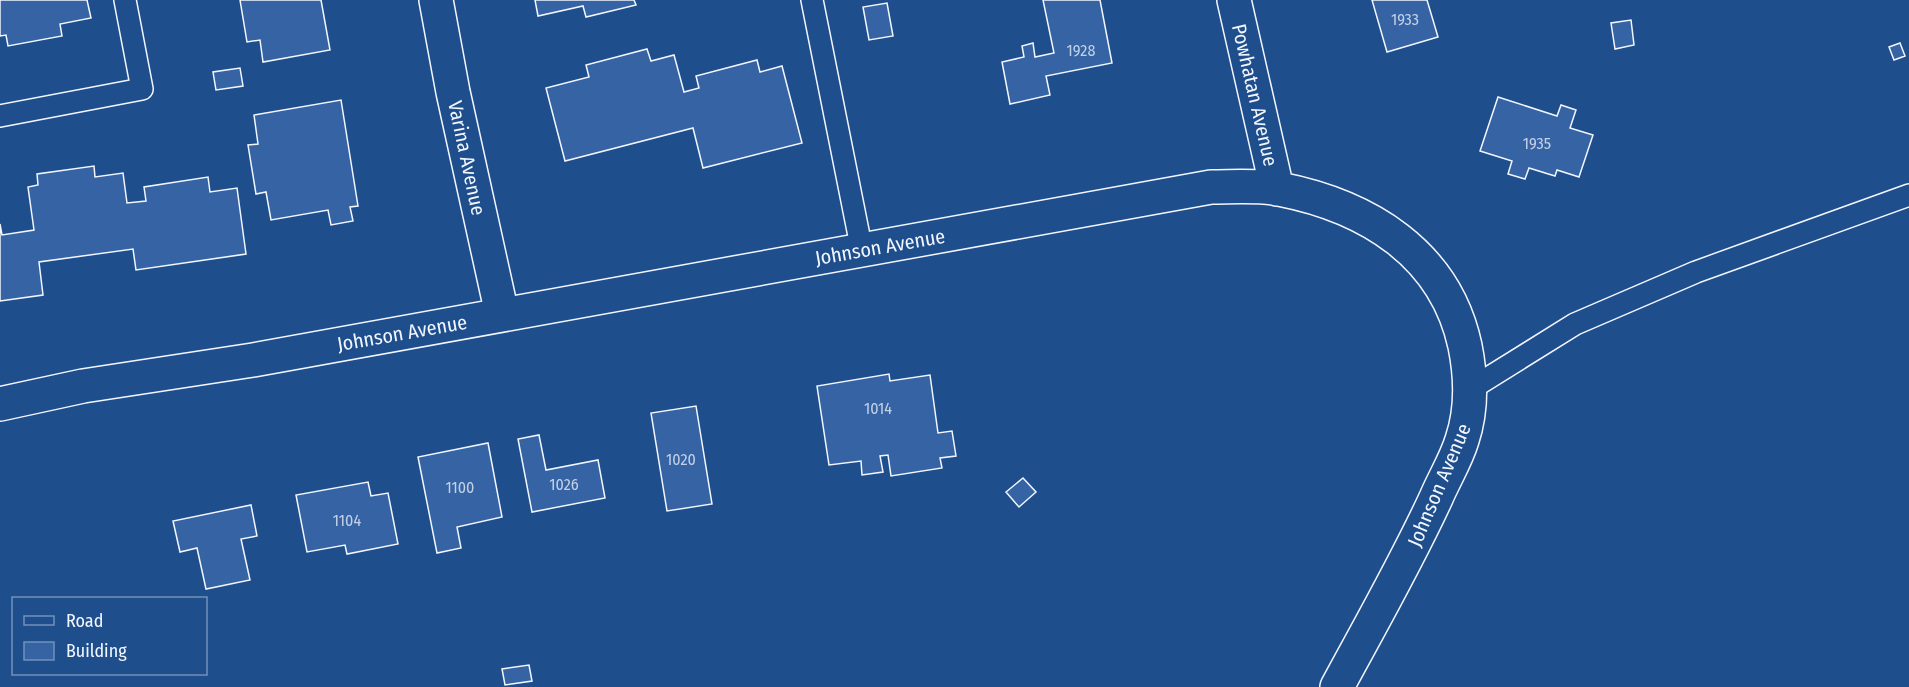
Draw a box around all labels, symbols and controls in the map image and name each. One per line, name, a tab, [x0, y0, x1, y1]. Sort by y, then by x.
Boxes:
house number: 1933	[1391, 10, 1419, 29]
street label: Powhatan Avenue	[1227, 21, 1283, 169]
house number: 1928	[1067, 41, 1095, 60]
street label: Varina Avenue	[443, 99, 491, 217]
house number: 1935	[1523, 134, 1551, 153]
street label: Johnson Avenue	[813, 224, 947, 270]
street label: Johnson Avenue	[335, 310, 469, 356]
house number: 1014	[864, 399, 892, 418]
street label: Johnson Avenue	[1402, 420, 1476, 550]
house number: 1020	[666, 450, 696, 469]
house number: 1026	[549, 475, 579, 494]
house number: 1100	[446, 478, 474, 497]
house number: 1104	[333, 511, 361, 530]
legend	[12, 597, 207, 675]
text: Road	[66, 610, 103, 632]
text: Building	[66, 640, 127, 662]

